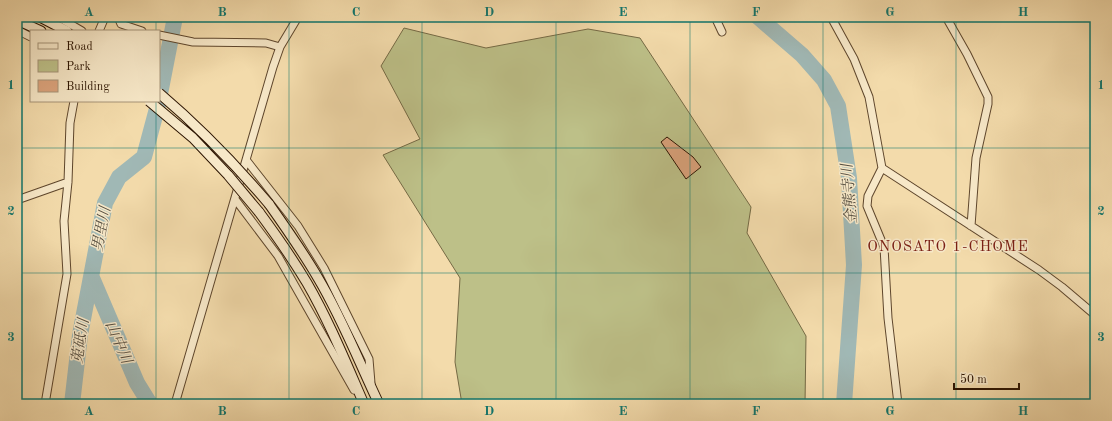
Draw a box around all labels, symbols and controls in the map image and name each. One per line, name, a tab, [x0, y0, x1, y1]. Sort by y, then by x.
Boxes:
text: A	[84, 6, 94, 19]
text: B	[217, 6, 227, 19]
text: C	[352, 6, 360, 19]
text: D	[484, 6, 494, 19]
text: E	[619, 6, 628, 19]
text: F	[752, 6, 761, 19]
text: G	[885, 6, 895, 19]
text: H	[1018, 6, 1029, 19]
legend	[30, 30, 160, 102]
text: Road	[66, 41, 93, 53]
text: Park	[66, 61, 91, 73]
text: 1	[7, 79, 15, 92]
text: 1	[1097, 79, 1105, 92]
text: Building	[66, 81, 110, 93]
water label: 金熊寺川	[838, 161, 861, 225]
water label: 男里川	[89, 203, 115, 253]
text: 2	[7, 205, 15, 218]
text: 2	[1097, 205, 1105, 218]
district label: ONOSATO 1-CHOME	[867, 240, 1029, 255]
water label: 莵砥川	[69, 316, 93, 365]
water label: 山中川	[102, 318, 136, 368]
text: 3	[7, 331, 15, 344]
text: 3	[1097, 331, 1105, 344]
scale bar	[954, 365, 1019, 391]
text: 50 m	[960, 373, 987, 386]
text: A	[84, 405, 94, 418]
text: B	[217, 405, 227, 418]
text: C	[352, 405, 360, 418]
text: D	[484, 405, 494, 418]
text: E	[619, 405, 628, 418]
text: F	[752, 405, 761, 418]
text: G	[885, 405, 895, 418]
text: H	[1018, 405, 1029, 418]

